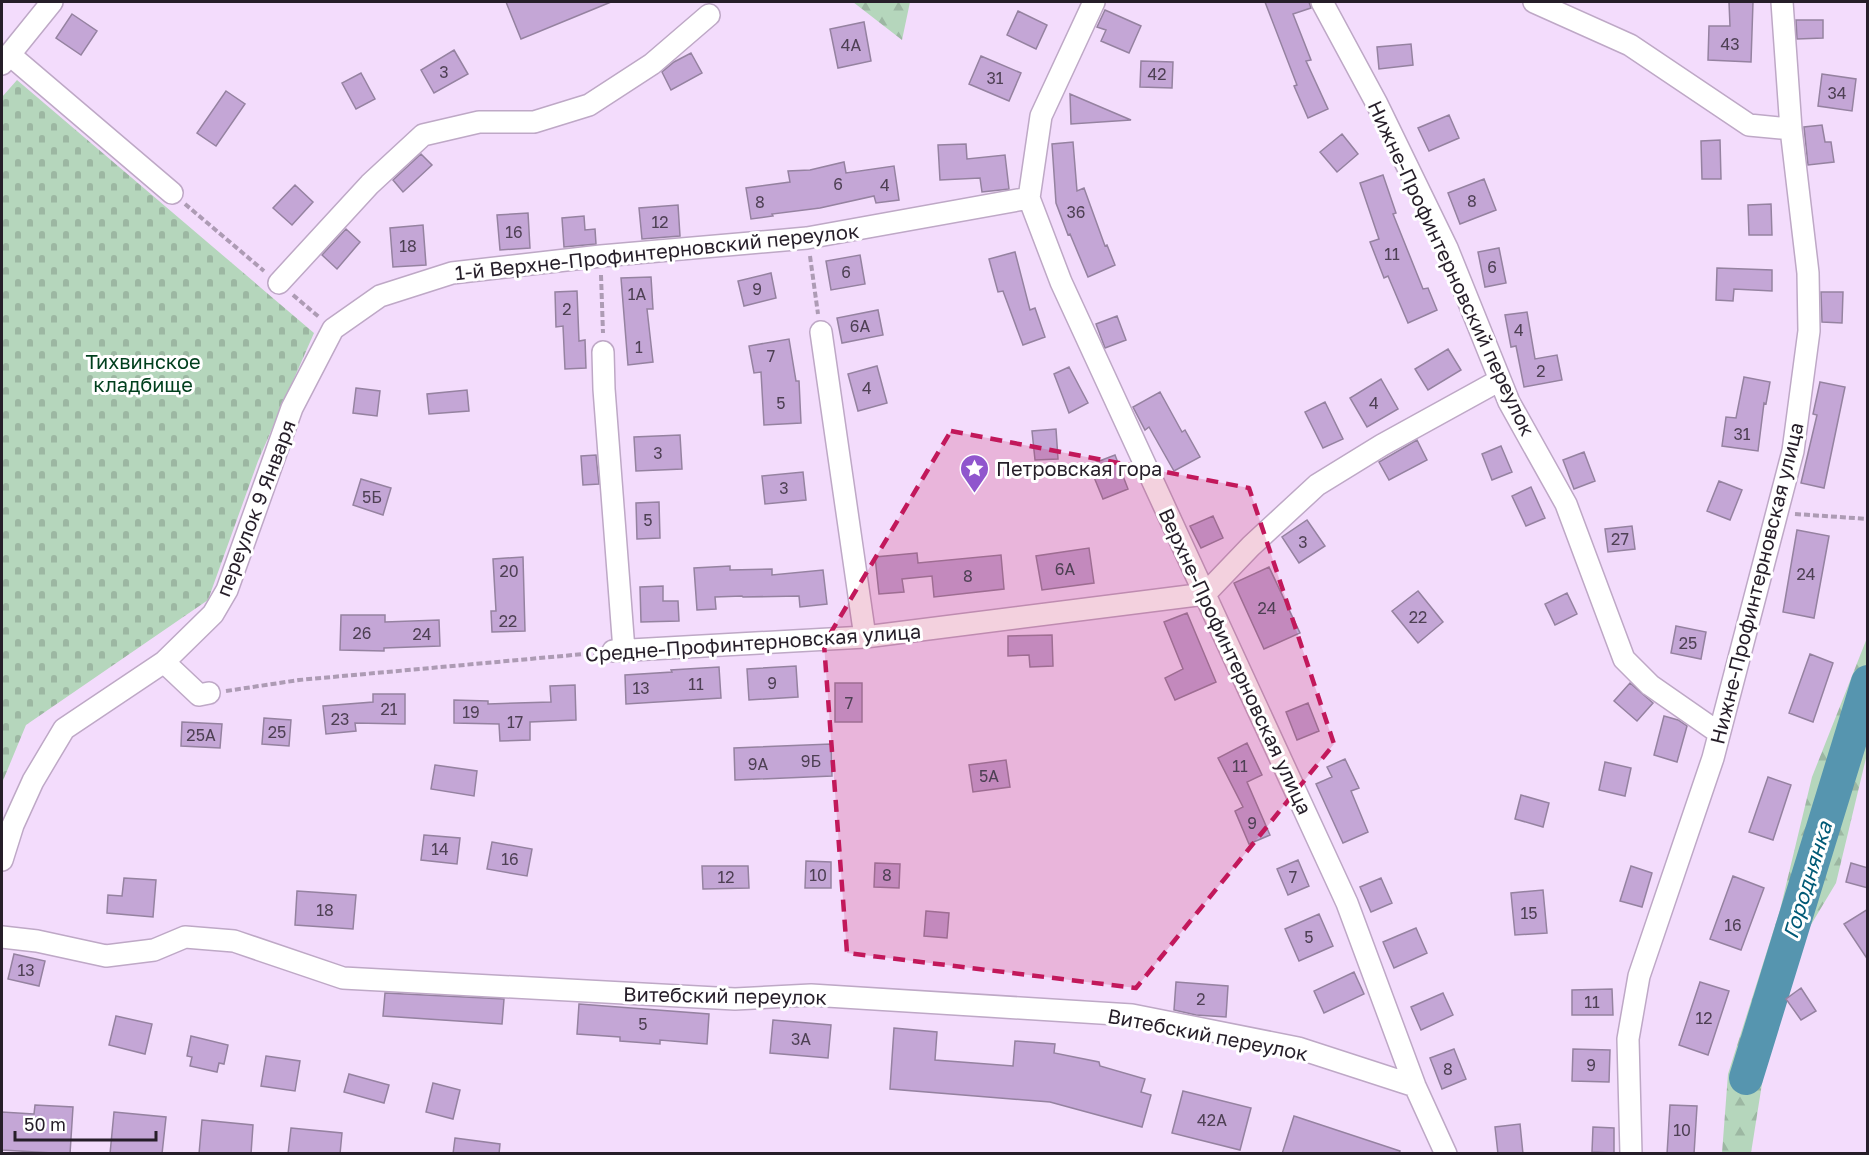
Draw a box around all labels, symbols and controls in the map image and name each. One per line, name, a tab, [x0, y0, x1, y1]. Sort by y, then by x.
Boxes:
house number: 43	[1720, 34, 1740, 54]
house number: 4А	[841, 35, 862, 55]
house number: 3	[439, 62, 449, 82]
house number: 42	[1147, 64, 1167, 84]
house number: 31	[986, 68, 1004, 88]
house number: 34	[1827, 83, 1847, 103]
street label: Нижне-Профинтерновский переулок	[1364, 97, 1540, 439]
house number: 6	[833, 174, 843, 194]
house number: 4	[880, 175, 890, 195]
house number: 8	[1467, 191, 1477, 211]
house number: 8	[755, 192, 765, 212]
house number: 36	[1066, 202, 1086, 222]
house number: 12	[651, 212, 669, 232]
street label: 1-й Верхне-Профинтерновский переулок	[454, 218, 860, 284]
house number: 16	[505, 222, 523, 242]
house number: 18	[399, 236, 417, 256]
house number: 11	[1384, 244, 1400, 264]
house number: 6	[1487, 257, 1497, 277]
house number: 6	[841, 262, 851, 282]
house number: 9	[752, 279, 762, 299]
house number: 1А	[628, 284, 647, 304]
house number: 2	[562, 299, 572, 319]
house number: 6А	[850, 316, 870, 336]
house number: 4	[1514, 320, 1524, 340]
house number: 1	[635, 337, 643, 357]
house number: 7	[767, 346, 775, 366]
park label: Тихвинское кладбище	[85, 349, 201, 396]
house number: 2	[1536, 361, 1546, 381]
house number: 4	[862, 378, 872, 398]
house number: 5	[776, 393, 786, 413]
house number: 4	[1369, 393, 1379, 413]
street label: переулок 9 Января	[210, 416, 300, 600]
street label: Нижне-Профинтерновская улица	[1704, 420, 1808, 746]
house number: 31	[1733, 424, 1751, 444]
house number: 3	[653, 443, 663, 463]
place icon: Петровская гора	[959, 452, 991, 494]
place label: Петровская гора	[996, 456, 1162, 480]
house number: 3	[779, 478, 789, 498]
house number: 5Б	[362, 487, 382, 507]
street label: Верхне-Профинтерновская улица	[1154, 504, 1318, 818]
house number: 5	[643, 510, 653, 530]
house number: 27	[1611, 529, 1629, 549]
house number: 3	[1298, 532, 1308, 552]
house number: 6А	[1055, 559, 1075, 579]
house number: 20	[499, 561, 519, 581]
house number: 24	[1796, 564, 1816, 584]
house number: 8	[963, 566, 973, 586]
house number: 24	[1257, 598, 1277, 618]
house number: 22	[1409, 607, 1427, 627]
house number: 22	[499, 611, 517, 631]
street label: Средне-Профинтерновская улица	[584, 618, 922, 666]
house number: 26	[353, 623, 371, 643]
house number: 24	[412, 624, 432, 644]
house number: 25	[1679, 633, 1697, 653]
house number: 9	[767, 673, 777, 693]
house number: 11	[688, 674, 704, 694]
house number: 13	[632, 678, 650, 698]
house number: 7	[845, 693, 853, 713]
house number: 21	[380, 699, 398, 719]
house number: 19	[462, 702, 480, 722]
house number: 23	[331, 709, 349, 729]
house number: 17	[507, 712, 523, 732]
house number: 25	[268, 722, 286, 742]
house number: 25А	[186, 725, 216, 745]
house number: 9Б	[801, 751, 821, 771]
house number: 9А	[748, 754, 768, 774]
house number: 11	[1232, 756, 1248, 776]
house number: 5А	[979, 766, 999, 786]
house number: 9	[1247, 813, 1257, 833]
water label: Городнянка	[1777, 817, 1838, 942]
house number: 14	[431, 839, 449, 859]
house number: 16	[501, 849, 519, 869]
house number: 10	[809, 865, 827, 885]
house number: 8	[882, 865, 892, 885]
house number: 12	[717, 867, 735, 887]
house number: 7	[1289, 867, 1297, 887]
house number: 18	[316, 900, 334, 920]
house number: 15	[1520, 903, 1538, 923]
house number: 16	[1724, 915, 1742, 935]
house number: 5	[1304, 927, 1314, 947]
house number: 13	[17, 960, 35, 980]
street label: Витебский переулок	[623, 981, 827, 1009]
house number: 2	[1196, 989, 1206, 1009]
house number: 11	[1584, 992, 1600, 1012]
street label: Витебский переулок	[1106, 1003, 1310, 1065]
house number: 12	[1695, 1008, 1713, 1028]
house number: 5	[638, 1014, 648, 1034]
house number: 3А	[791, 1029, 811, 1049]
house number: 9	[1586, 1055, 1596, 1075]
house number: 8	[1443, 1059, 1453, 1079]
scale bar	[15, 1104, 156, 1142]
house number: 42А	[1197, 1110, 1227, 1130]
text: 50 m	[24, 1113, 66, 1135]
house number: 10	[1673, 1120, 1691, 1140]

